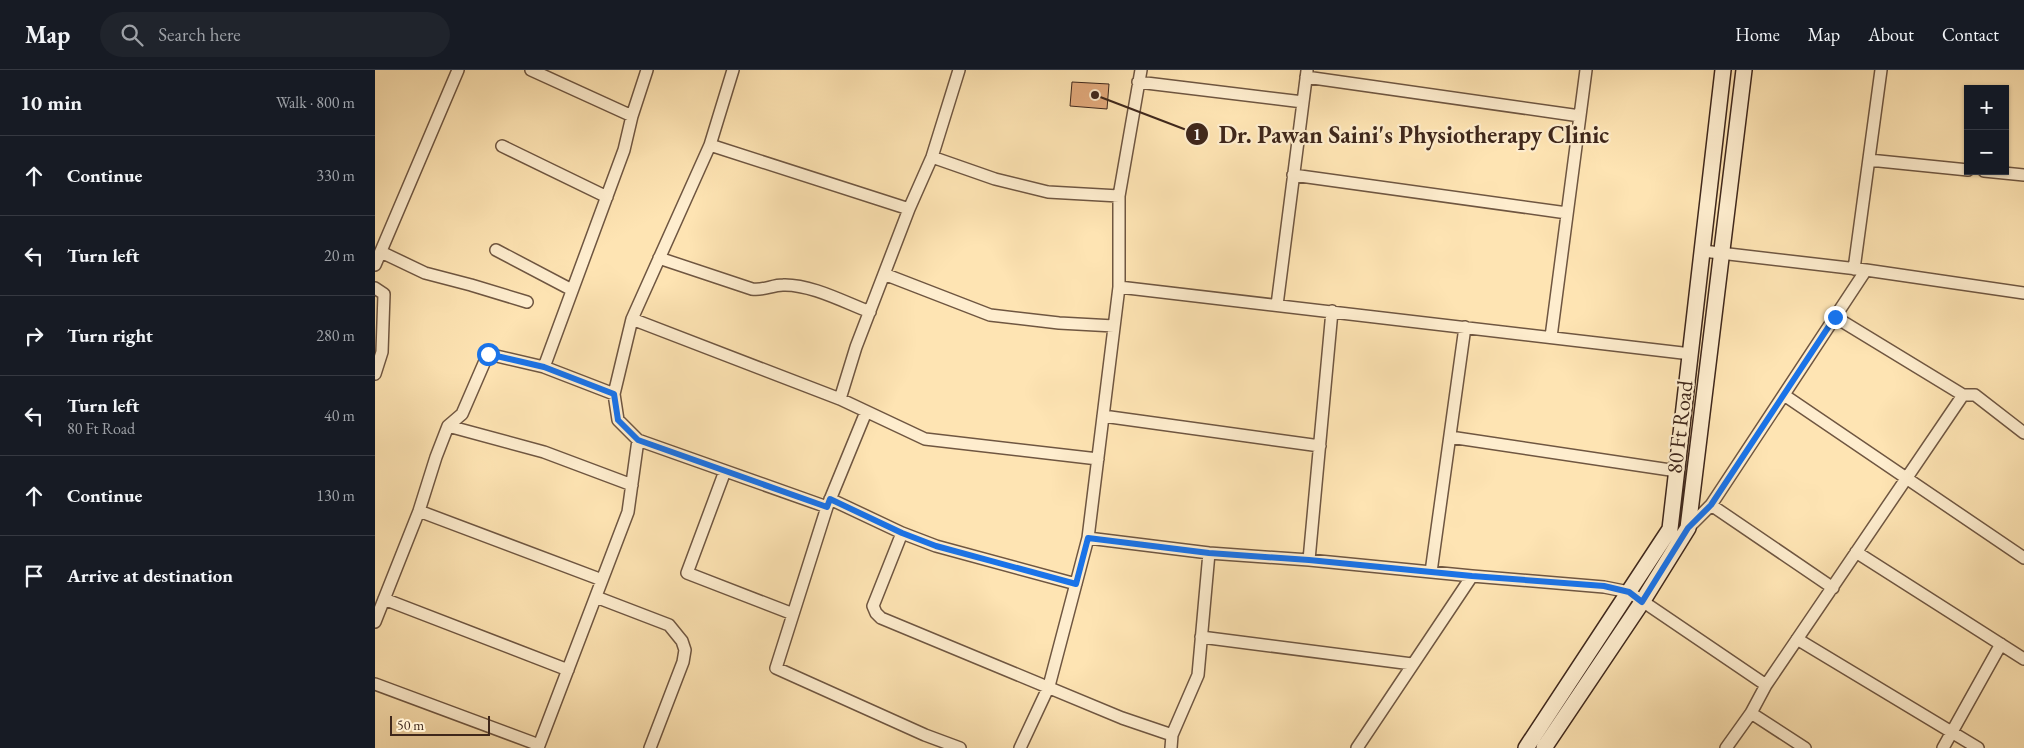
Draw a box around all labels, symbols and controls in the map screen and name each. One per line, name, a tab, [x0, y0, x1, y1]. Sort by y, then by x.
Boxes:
search box	[100, 12, 450, 57]
text: Map	[25, 19, 70, 50]
icon: search	[118, 21, 146, 49]
text: Search here	[158, 22, 241, 47]
text: Home	[1735, 23, 1780, 46]
text: Map	[1808, 23, 1840, 46]
text: About	[1868, 23, 1914, 46]
text: Contact	[1942, 23, 1999, 46]
map controls	[1964, 85, 2009, 175]
button: +	[1964, 85, 2009, 130]
text: 10 min	[20, 89, 82, 116]
text: Walk · 800 m	[276, 92, 355, 113]
callout: Dr. Pawan Saini's Physiotherapy Clinic	[1184, 115, 1620, 154]
text: Dr. Pawan Saini's Physiotherapy Clinic	[1219, 119, 1609, 151]
text: 1	[1193, 125, 1201, 144]
button: −	[1964, 130, 2009, 175]
icon: ahead	[20, 162, 48, 190]
text: Continue	[67, 163, 142, 188]
text: 330 m	[316, 165, 355, 186]
icon: left	[20, 242, 48, 270]
text: Turn left	[67, 243, 139, 268]
text: 20 m	[324, 245, 355, 266]
route end	[1824, 306, 1847, 329]
icon: right	[20, 322, 48, 350]
text: Turn right	[67, 323, 153, 348]
text: 280 m	[316, 325, 355, 346]
route start	[477, 343, 500, 366]
street label: 80 Ft Road	[1659, 378, 1700, 475]
text: Turn left	[67, 393, 139, 418]
icon: left	[20, 402, 48, 430]
text: 40 m	[324, 405, 355, 426]
text: 80 Ft Road	[67, 418, 135, 439]
icon: ahead	[20, 482, 48, 510]
text: Continue	[67, 483, 142, 508]
text: 130 m	[316, 485, 355, 506]
icon: arrive	[20, 562, 48, 590]
text: Arrive at destination	[67, 563, 233, 588]
scale bar	[390, 713, 490, 736]
text: 50 m	[397, 716, 424, 734]

